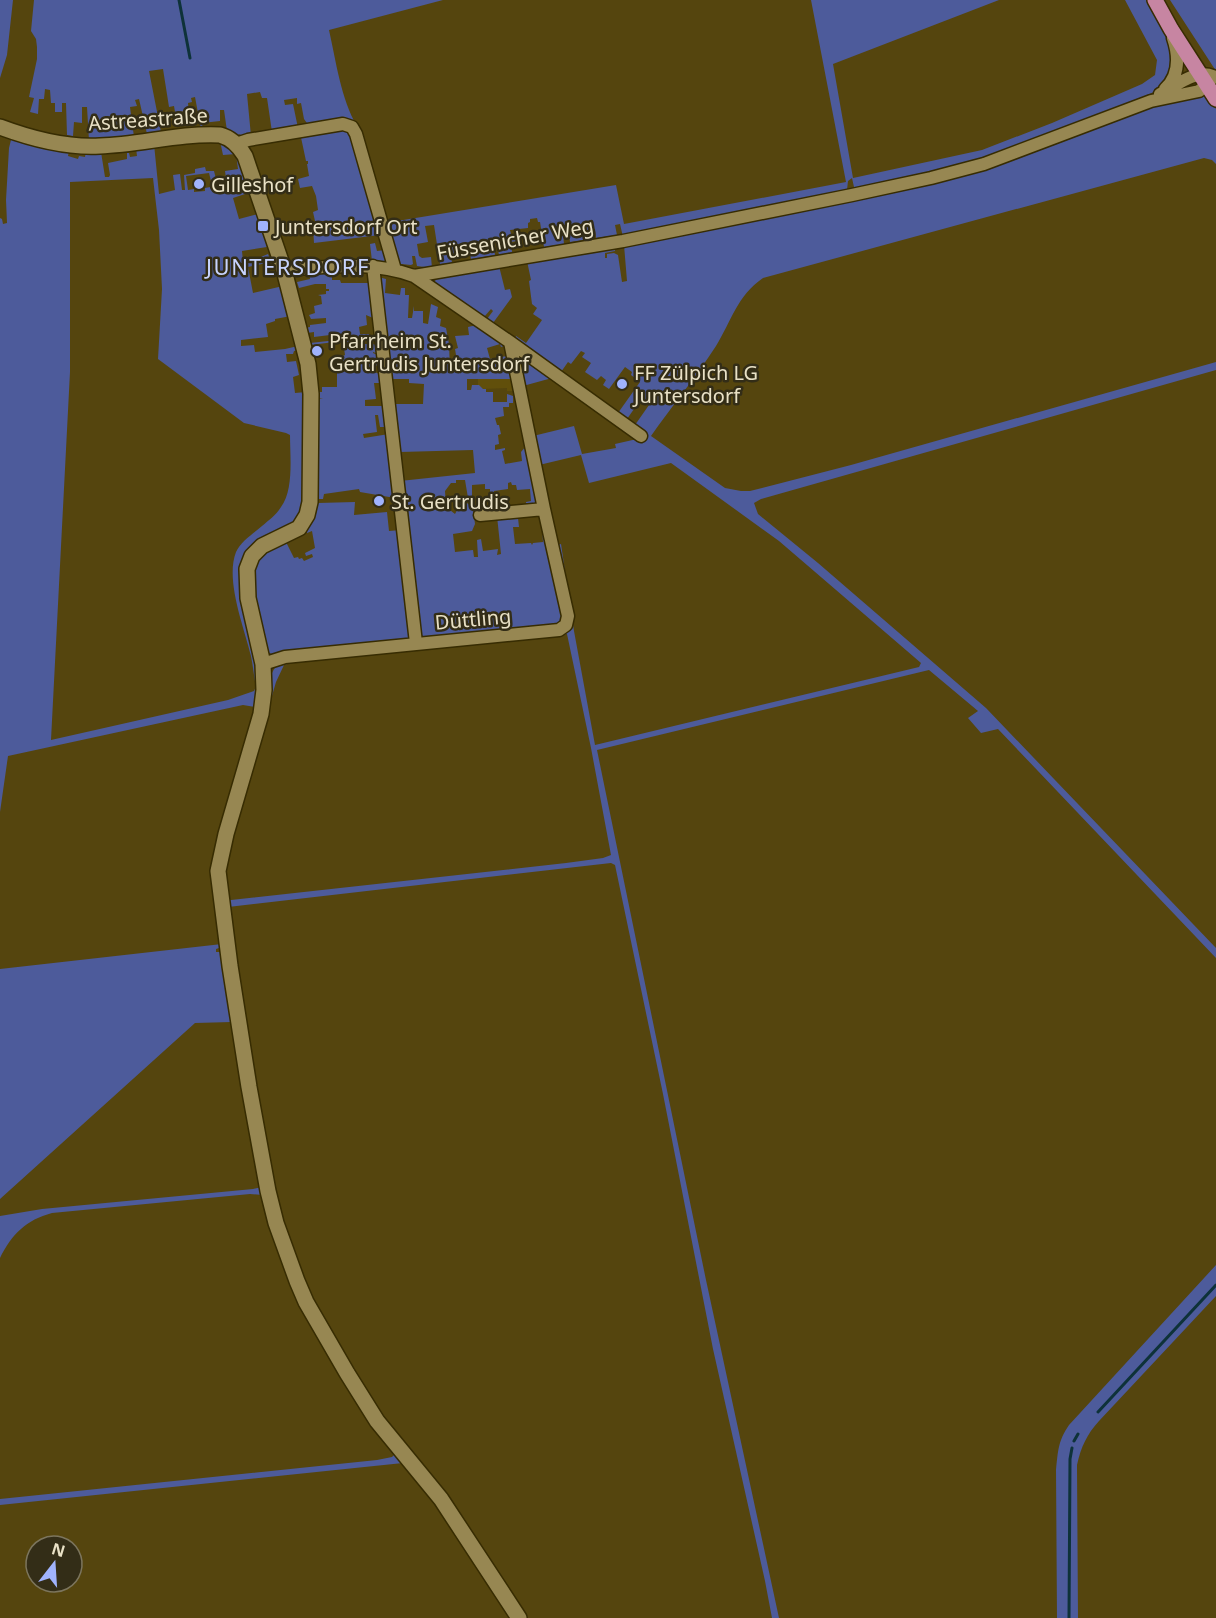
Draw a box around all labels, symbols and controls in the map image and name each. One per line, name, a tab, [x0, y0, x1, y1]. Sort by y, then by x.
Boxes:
street label: Astreastraße	[87, 101, 209, 137]
place label: Gilleshof	[211, 171, 294, 198]
marker: Gilleshof	[192, 177, 206, 191]
street label: Füssenicher Weg	[434, 212, 596, 266]
place label: Juntersdorf Ort	[273, 213, 417, 240]
marker: Juntersdorf Ort	[256, 219, 270, 233]
district label: JUNTERSDORF	[204, 251, 370, 281]
place label: Pfarrheim St. Gertrudis Juntersdorf	[329, 327, 530, 377]
marker: Pfarrheim St. Gertrudis Juntersdorf	[310, 344, 324, 358]
place label: FF Zülpich LG Juntersdorf	[632, 359, 758, 409]
marker: FF Zülpich LG Juntersdorf	[615, 377, 629, 391]
place label: St. Gertrudis	[391, 488, 509, 515]
marker: St. Gertrudis	[372, 494, 386, 508]
street label: Düttling	[434, 602, 512, 636]
north arrow	[24, 1534, 84, 1594]
text: N	[49, 1537, 68, 1562]

